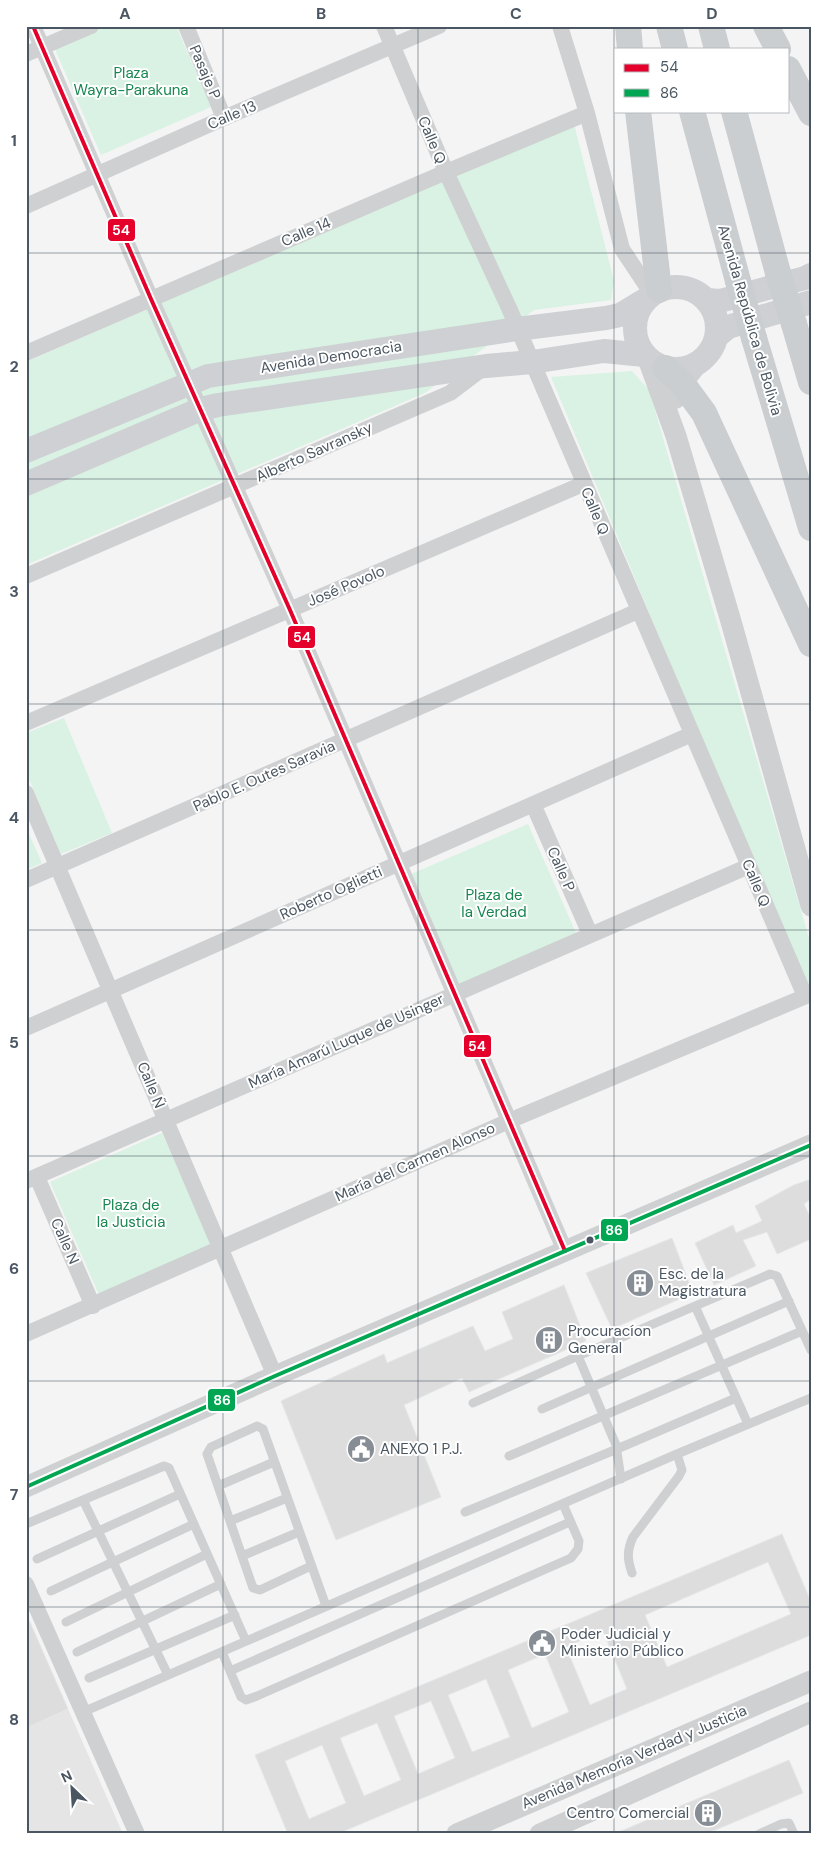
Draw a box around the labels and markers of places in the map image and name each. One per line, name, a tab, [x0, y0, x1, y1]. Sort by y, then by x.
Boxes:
unlabelled marker	[585, 1235, 595, 1245]
place label: Esc. de la Magistratura	[659, 1264, 747, 1301]
building icon: Esc. de la Magistratura	[625, 1268, 655, 1298]
place label: Procuracíon General	[568, 1321, 651, 1358]
building icon: Procuracíon General	[534, 1325, 564, 1355]
public building icon: ANEXO 1 P.J.	[346, 1434, 376, 1464]
place label: ANEXO 1 P.J.	[380, 1439, 462, 1459]
place label: Poder Judicial y Ministerio Público	[561, 1624, 684, 1661]
public building icon: Poder Judicial y Ministerio Público	[527, 1628, 557, 1658]
building icon: Centro Comercial	[693, 1798, 723, 1828]
place label: Centro Comercial	[567, 1803, 689, 1823]

